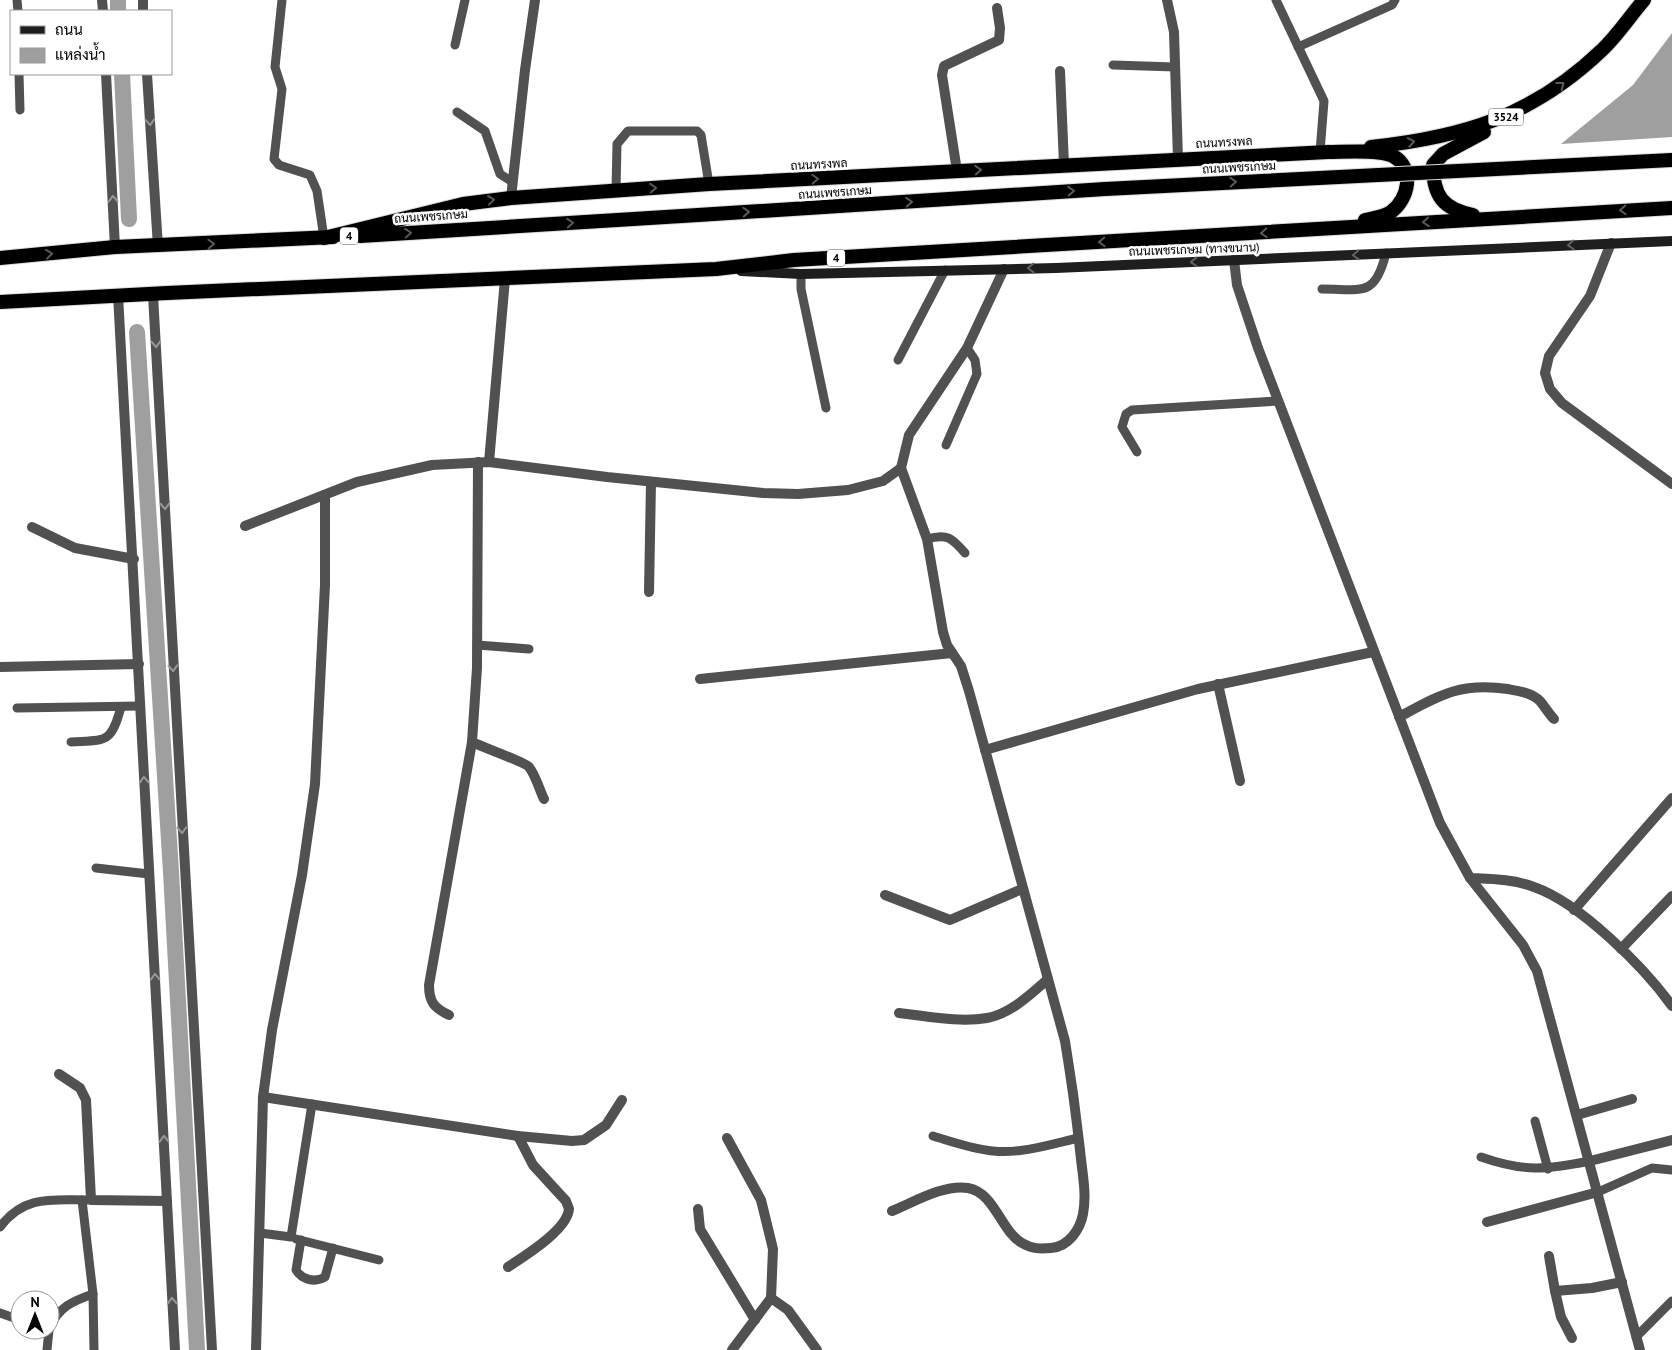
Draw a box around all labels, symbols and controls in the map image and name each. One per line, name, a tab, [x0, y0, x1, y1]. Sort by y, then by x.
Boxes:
legend	[10, 10, 172, 75]
text: ถนน	[55, 20, 83, 39]
text: แหล่งน้ำ	[55, 42, 106, 64]
one-way arrow	[1555, 82, 1565, 91]
road number: 3524	[1488, 108, 1524, 125]
one-way arrow	[145, 119, 156, 127]
street label: ถนนทรงพล	[1195, 133, 1253, 151]
one-way arrow	[1407, 138, 1415, 148]
street label: ถนนทรงพล	[790, 155, 848, 173]
street label: ถนนเพชรเกษม	[1202, 158, 1276, 176]
one-way arrow	[974, 165, 982, 176]
one-way arrow	[812, 173, 820, 184]
one-way arrow	[1229, 177, 1237, 188]
one-way arrow	[649, 182, 657, 193]
street label: ถนนเพชรเกษม	[798, 182, 872, 202]
one-way arrow	[1067, 186, 1075, 197]
one-way arrow	[107, 194, 118, 202]
one-way arrow	[488, 195, 496, 206]
one-way arrow	[905, 197, 913, 208]
one-way arrow	[1619, 205, 1627, 216]
street label: ถนนเพชรเกษม	[394, 206, 468, 226]
one-way arrow	[743, 206, 751, 217]
one-way arrow	[1422, 216, 1430, 227]
one-way arrow	[566, 217, 574, 228]
one-way arrow	[404, 227, 412, 238]
one-way arrow	[1260, 227, 1268, 238]
road number: 4	[340, 228, 358, 245]
one-way arrow	[1098, 237, 1106, 248]
one-way arrow	[207, 239, 215, 250]
street label: ถนนเพชรเกษม (ทางขนาน)	[1128, 239, 1260, 259]
one-way arrow	[1567, 239, 1575, 250]
one-way arrow	[45, 249, 53, 260]
one-way arrow	[1352, 249, 1360, 260]
road number: 4	[827, 250, 845, 266]
one-way arrow	[1189, 257, 1197, 267]
one-way arrow	[1027, 263, 1035, 273]
one-way arrow	[150, 340, 161, 348]
one-way arrow	[159, 502, 170, 510]
one-way arrow	[168, 664, 179, 672]
one-way arrow	[139, 775, 150, 783]
one-way arrow	[176, 827, 187, 835]
one-way arrow	[149, 973, 160, 981]
one-way arrow	[158, 1135, 169, 1143]
north arrow	[10, 1290, 60, 1340]
text: N	[30, 1293, 40, 1311]
one-way arrow	[167, 1297, 178, 1305]

